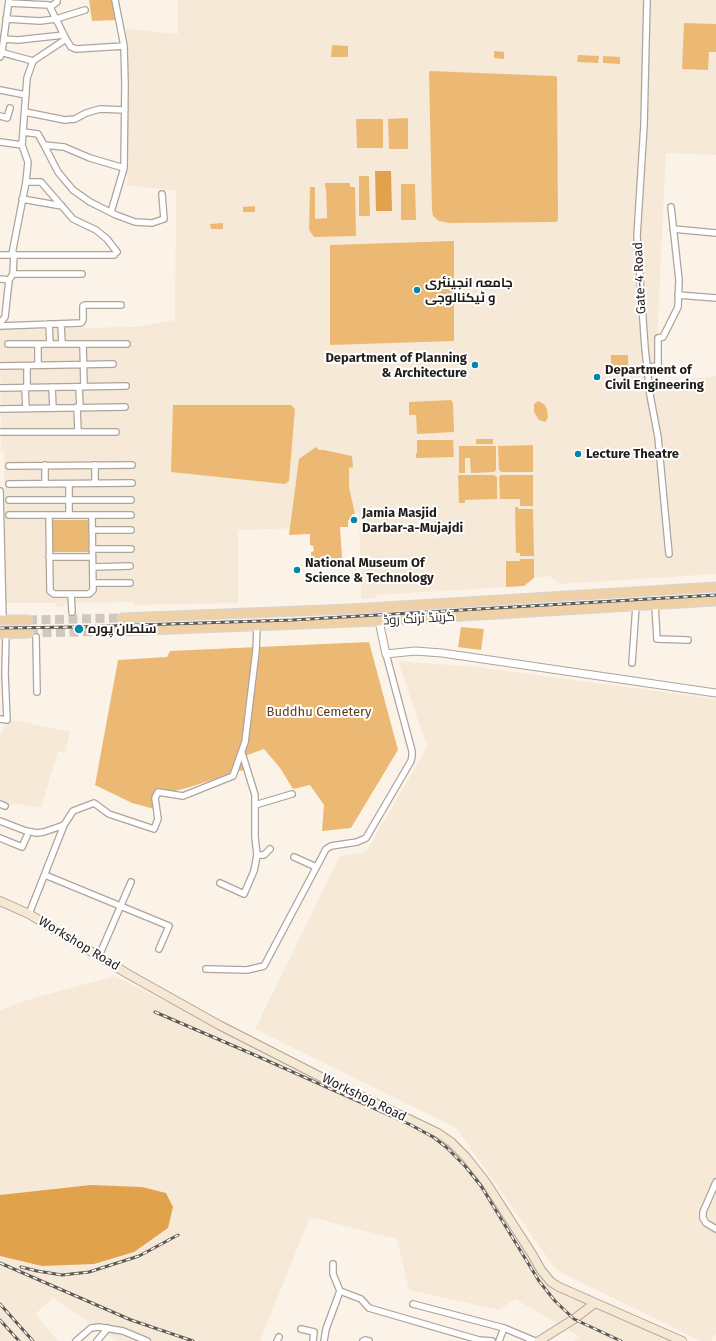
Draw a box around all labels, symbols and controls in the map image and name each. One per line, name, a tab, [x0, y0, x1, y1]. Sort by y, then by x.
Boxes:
street label: Gate-4 Road	[630, 241, 650, 315]
place label: جامعہ انجینئری و ٹیکنالوجی	[425, 275, 513, 306]
marker: جامعہ انجینئری و ٹیکنالوجی	[412, 285, 422, 295]
place label: Department of Planning & Architecture	[325, 350, 467, 381]
marker: Department of Planning & Architecture	[470, 360, 480, 370]
place label: Department of Civil Engineering	[605, 362, 704, 393]
marker: Department of Civil Engineering	[592, 372, 602, 382]
place label: Lecture Theatre	[586, 446, 679, 462]
marker: Lecture Theatre	[573, 449, 583, 459]
place label: Jamia Masjid Darbar-a-Mujajdi	[362, 505, 463, 536]
marker: Jamia Masjid Darbar-a-Mujajdi	[349, 515, 359, 525]
place label: National Museum Of Science & Technology	[305, 555, 434, 586]
marker: National Museum Of Science & Technology	[292, 565, 302, 575]
street label: گرینڈ ٹرنک روڈ	[383, 609, 455, 629]
place label: سلطان پورہ	[88, 621, 157, 637]
marker: سلطان پورہ	[73, 623, 85, 635]
park label: Buddhu Cemetery	[267, 704, 371, 720]
street label: Workshop Road	[35, 914, 123, 974]
street label: Workshop Road	[319, 1071, 409, 1125]

